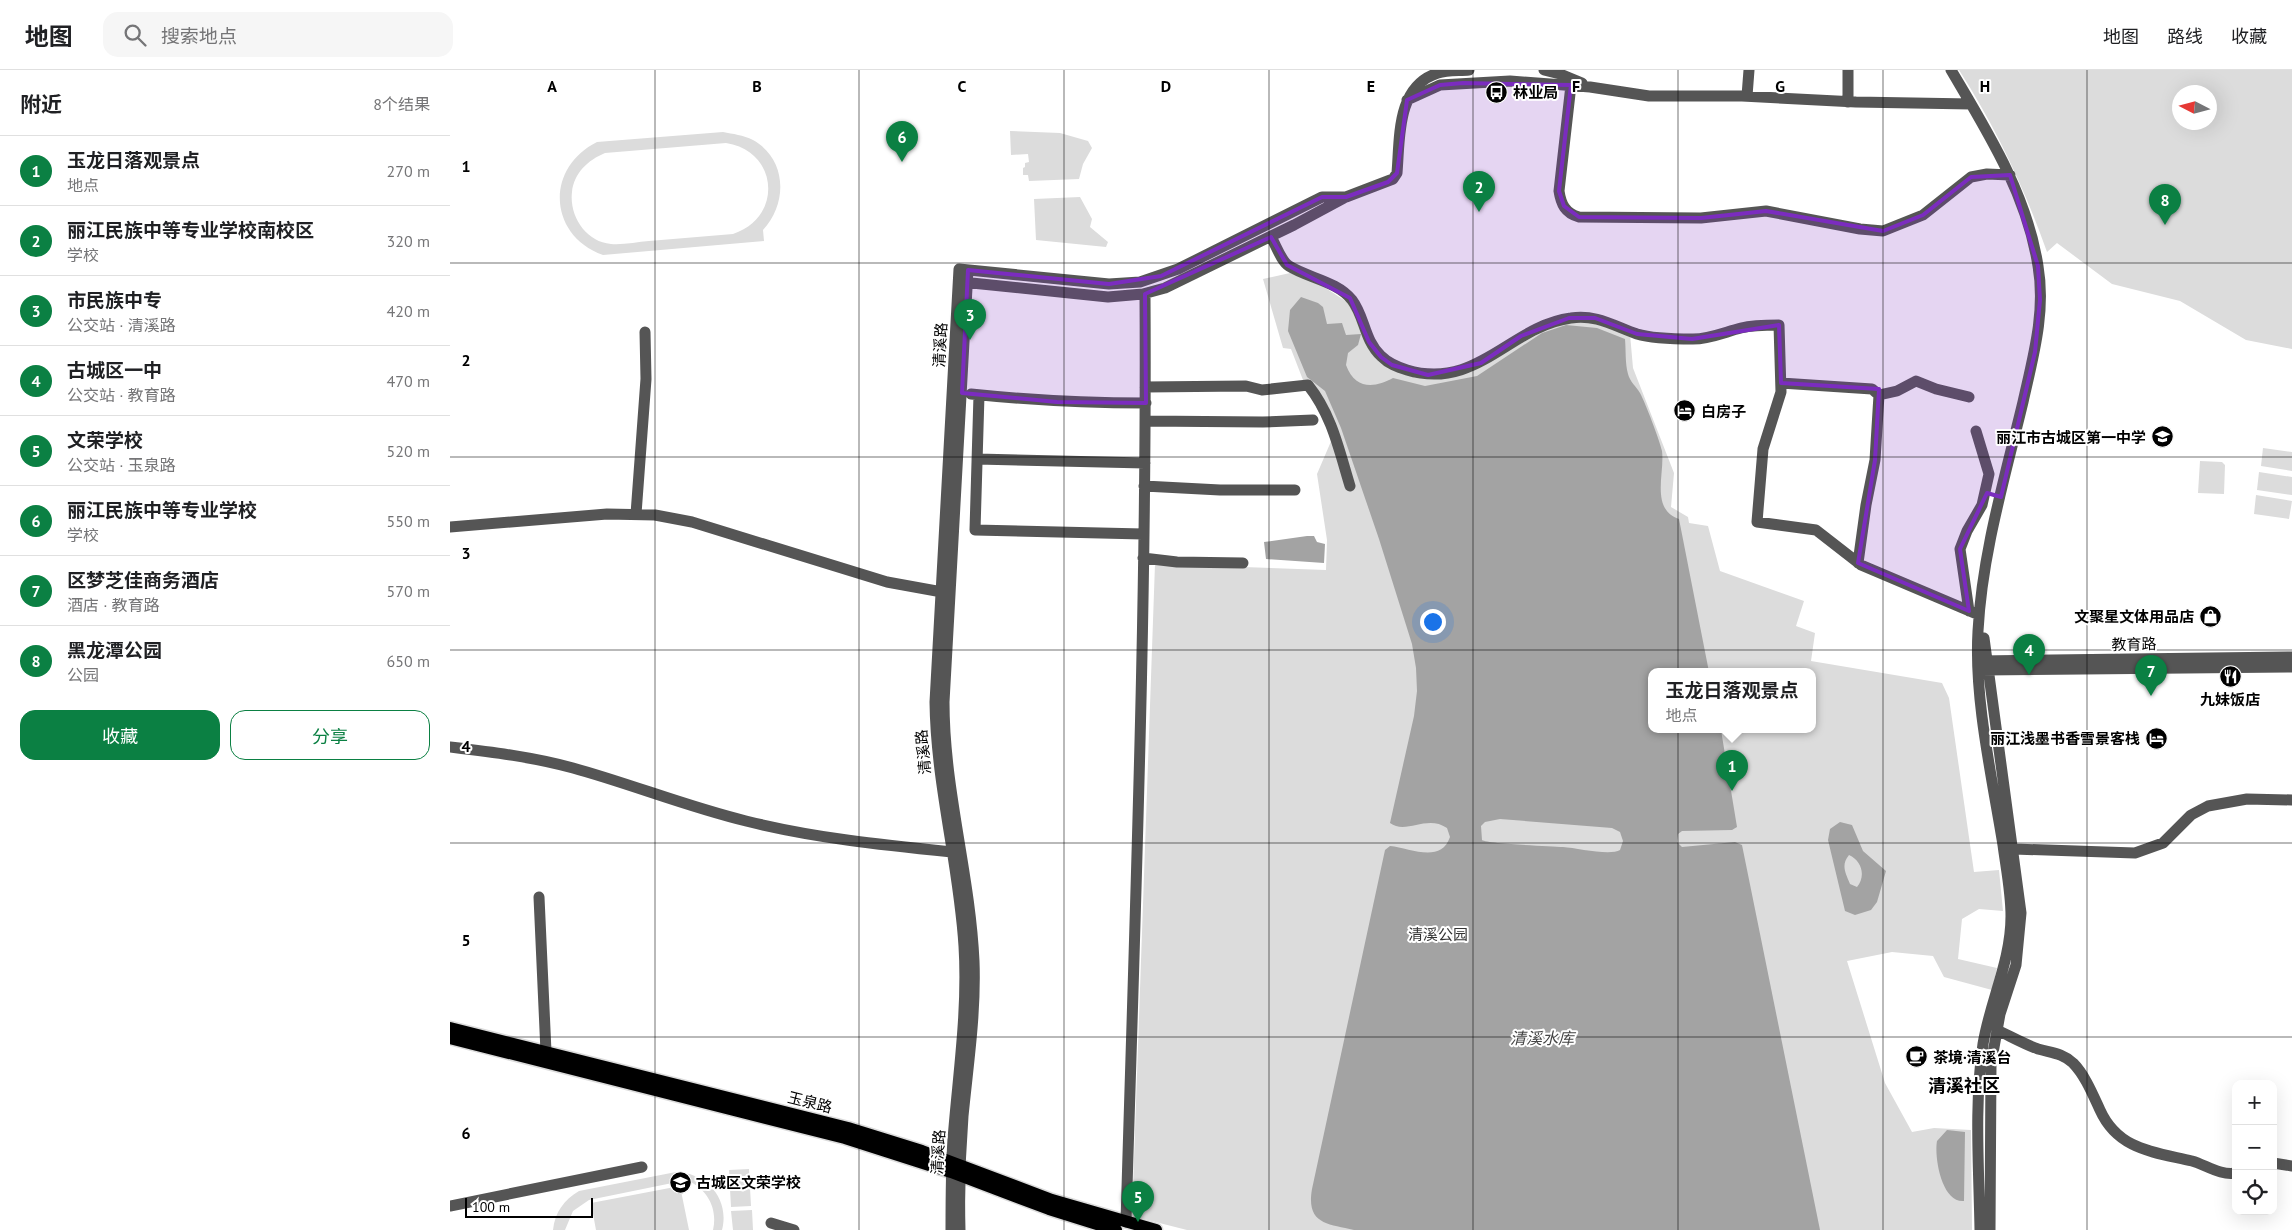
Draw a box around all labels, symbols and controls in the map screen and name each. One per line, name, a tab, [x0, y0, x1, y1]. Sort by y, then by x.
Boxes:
search box	[103, 12, 453, 57]
text: 地图	[25, 21, 73, 52]
icon: search	[121, 21, 149, 49]
text: 搜索地点	[161, 24, 237, 48]
text: 地图	[2103, 25, 2139, 48]
text: 路线	[2167, 25, 2203, 48]
text: 收藏	[2231, 25, 2267, 48]
text: A	[547, 76, 557, 96]
text: B	[752, 76, 762, 96]
text: C	[958, 76, 967, 96]
text: D	[1161, 76, 1171, 96]
text: E	[1367, 76, 1375, 96]
text: F	[1572, 76, 1580, 96]
text: G	[1775, 76, 1785, 96]
text: H	[1980, 76, 1990, 96]
bus stop icon: 林业局	[1485, 80, 1509, 104]
place label: 林业局	[1513, 83, 1558, 102]
north arrow	[2172, 85, 2217, 130]
text: 附近	[20, 91, 62, 118]
text: 8个结果	[373, 94, 430, 114]
pin: 6	[886, 121, 918, 162]
text: 玉龙日落观景点	[67, 148, 200, 172]
text: 1	[461, 156, 471, 176]
text: 1	[31, 161, 41, 181]
text: 270 m	[387, 161, 430, 181]
pin: 2	[1463, 171, 1495, 212]
text: 地点	[67, 175, 99, 195]
pin: 8	[2149, 184, 2181, 225]
text: 丽江民族中等专业学校南校区	[67, 218, 314, 242]
text: 2	[31, 231, 41, 251]
text: 320 m	[387, 231, 430, 251]
text: 学校	[67, 245, 99, 265]
text: 市民族中专	[67, 288, 162, 312]
pin: 3	[954, 299, 986, 340]
text: 3	[31, 301, 41, 321]
text: 420 m	[387, 301, 430, 321]
text: 公交站 · 清溪路	[67, 315, 176, 335]
street label: 清溪路	[929, 322, 951, 368]
text: 2	[461, 350, 471, 370]
text: 古城区一中	[67, 358, 162, 382]
text: 4	[31, 371, 41, 391]
text: 470 m	[387, 371, 430, 391]
text: 公交站 · 教育路	[67, 385, 176, 405]
hotel icon: 白房子	[1673, 399, 1697, 423]
place label: 白房子	[1701, 402, 1746, 421]
school or university icon: 丽江市古城区第一中学	[2150, 425, 2174, 449]
text: 文荣学校	[67, 428, 143, 452]
place label: 丽江市古城区第一中学	[1996, 428, 2146, 447]
text: 5	[31, 441, 41, 461]
text: 520 m	[387, 441, 430, 461]
text: 公交站 · 玉泉路	[67, 455, 176, 475]
text: 丽江民族中等专业学校	[67, 498, 257, 522]
text: 6	[31, 511, 41, 531]
text: 550 m	[387, 511, 430, 531]
text: 学校	[67, 525, 99, 545]
text: 3	[461, 543, 471, 563]
text: 区梦芝佳商务酒店	[67, 568, 219, 592]
text: 7	[31, 581, 41, 601]
text: 570 m	[387, 581, 430, 601]
text: 酒店 · 教育路	[67, 595, 160, 615]
shop icon: 文聚星文体用品店	[2198, 604, 2222, 628]
place label: 文聚星文体用品店	[2074, 607, 2194, 626]
your location	[1420, 609, 1446, 635]
pin: 4	[2013, 634, 2045, 675]
street label: 教育路	[2111, 634, 2157, 654]
text: 黑龙潭公园	[67, 638, 162, 662]
text: 8	[31, 651, 41, 671]
text: 650 m	[387, 651, 430, 671]
pin: 7	[2135, 655, 2167, 696]
restaurant icon: 九妹饭店	[2218, 664, 2242, 688]
text: 公园	[67, 665, 99, 685]
popup	[1648, 668, 1816, 733]
text: 玉龙日落观景点	[1665, 678, 1799, 702]
place label: 九妹饭店	[2200, 690, 2260, 709]
text: 地点	[1665, 705, 1698, 725]
button: 收藏	[20, 710, 220, 760]
button: 分享	[230, 710, 430, 760]
hotel icon: 丽江浅墨书香雪景客栈	[2144, 726, 2168, 750]
street label: 清溪路	[912, 729, 934, 775]
place label: 丽江浅墨书香雪景客栈	[1990, 729, 2140, 748]
text: 4	[461, 736, 471, 756]
pin: 1	[1716, 750, 1748, 791]
park label: 清溪公园	[1408, 925, 1468, 944]
text: 5	[461, 930, 471, 950]
water label: 清溪水库	[1510, 1028, 1577, 1048]
cafe icon: 茶境·清溪台	[1905, 1045, 1929, 1069]
place label: 茶境·清溪台	[1933, 1048, 2012, 1067]
district label: 清溪社区	[1928, 1074, 2000, 1097]
map controls	[2232, 1080, 2277, 1215]
button: +	[2232, 1080, 2277, 1125]
street label: 玉泉路	[786, 1087, 834, 1117]
text: 6	[461, 1123, 471, 1143]
button: −	[2232, 1125, 2277, 1170]
street label: 清溪路	[927, 1129, 949, 1175]
school or university icon: 古城区文荣学校	[668, 1170, 692, 1194]
button: locate	[2232, 1170, 2277, 1215]
place label: 古城区文荣学校	[696, 1173, 801, 1192]
pin: 5	[1122, 1181, 1154, 1222]
scale bar	[465, 1195, 592, 1218]
text: 100 m	[472, 1198, 510, 1216]

